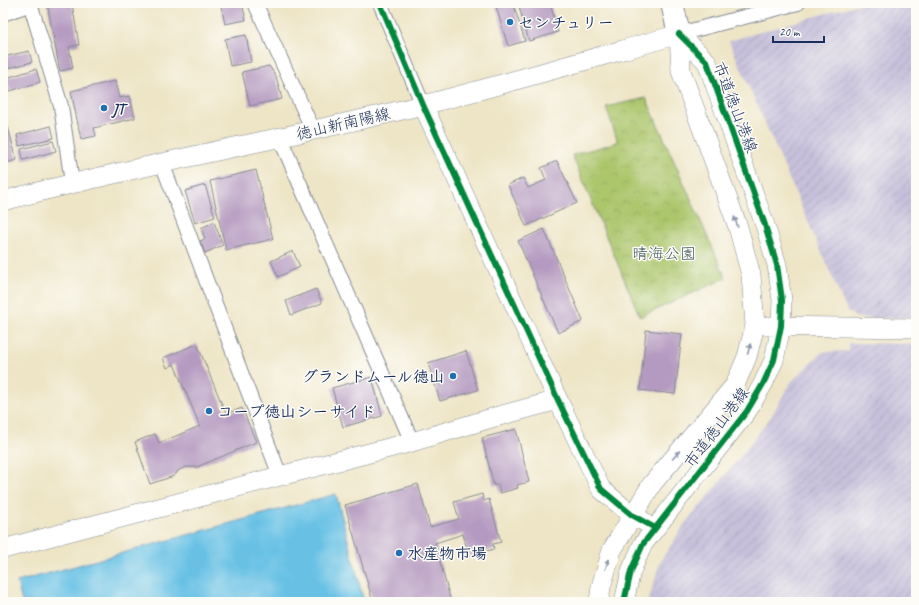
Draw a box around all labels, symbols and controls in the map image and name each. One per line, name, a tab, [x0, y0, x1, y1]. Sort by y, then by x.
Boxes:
place label: センチュリー	[518, 13, 614, 33]
marker: センチュリー	[505, 17, 515, 27]
scale bar	[773, 18, 824, 44]
text: 20 m	[779, 24, 801, 40]
street label: 市道徳山港線	[709, 59, 762, 156]
place label: JT	[111, 99, 129, 119]
marker: JT	[99, 103, 109, 113]
street label: 徳山新南陽線	[294, 103, 392, 145]
one-way arrow	[732, 216, 738, 228]
park label: 晴海公園	[632, 244, 696, 264]
one-way arrow	[746, 343, 752, 355]
place label: グランドムール徳山	[302, 367, 445, 387]
marker: グランドムール徳山	[448, 371, 458, 381]
street label: 市道徳山港線	[680, 383, 754, 472]
place label: コープ徳山シーサイド	[217, 402, 376, 422]
marker: コープ徳山シーサイド	[204, 406, 214, 416]
one-way arrow	[672, 450, 681, 460]
place label: 水産物市場	[407, 544, 487, 564]
marker: 水産物市場	[394, 548, 404, 558]
one-way arrow	[605, 558, 611, 570]

